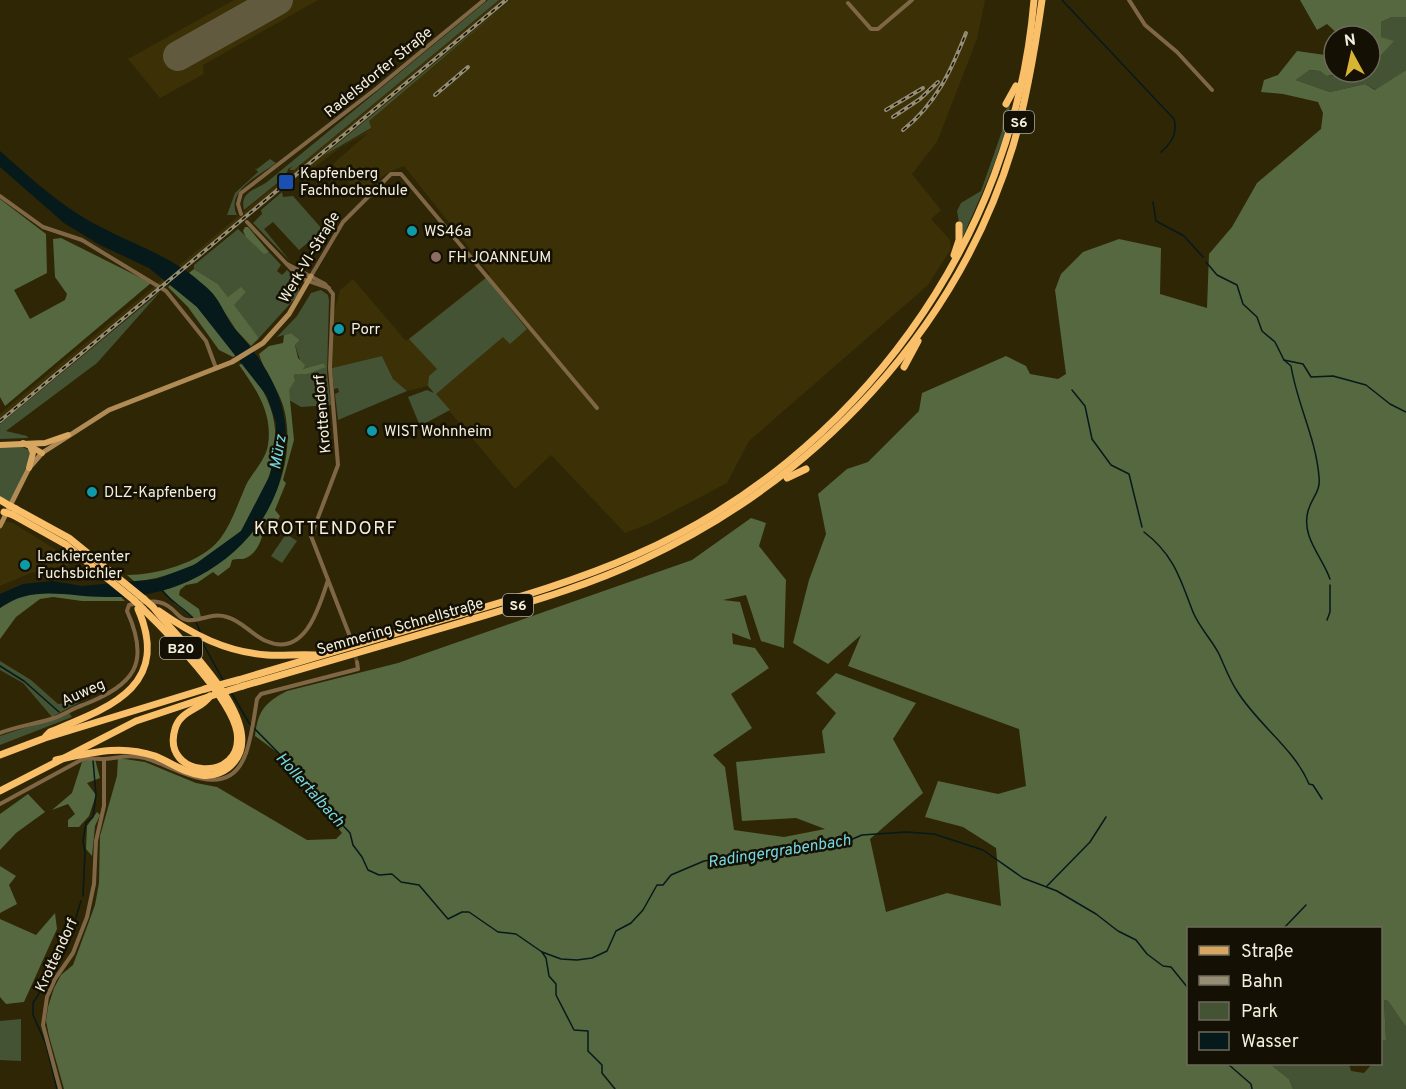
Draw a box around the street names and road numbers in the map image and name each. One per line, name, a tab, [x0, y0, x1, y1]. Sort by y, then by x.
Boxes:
street label: Radelsdorfer Straße	[321, 24, 437, 123]
road number: S6	[1004, 111, 1034, 133]
street label: Werk-VI-Straße	[276, 209, 345, 307]
street label: Krottendorf	[311, 374, 336, 454]
road number: S6	[503, 594, 533, 616]
street label: Semmering Schnellstraße	[315, 595, 486, 660]
road number: B20	[160, 637, 202, 659]
street label: Auweg	[59, 675, 108, 711]
street label: Krottendorf	[32, 916, 83, 995]

